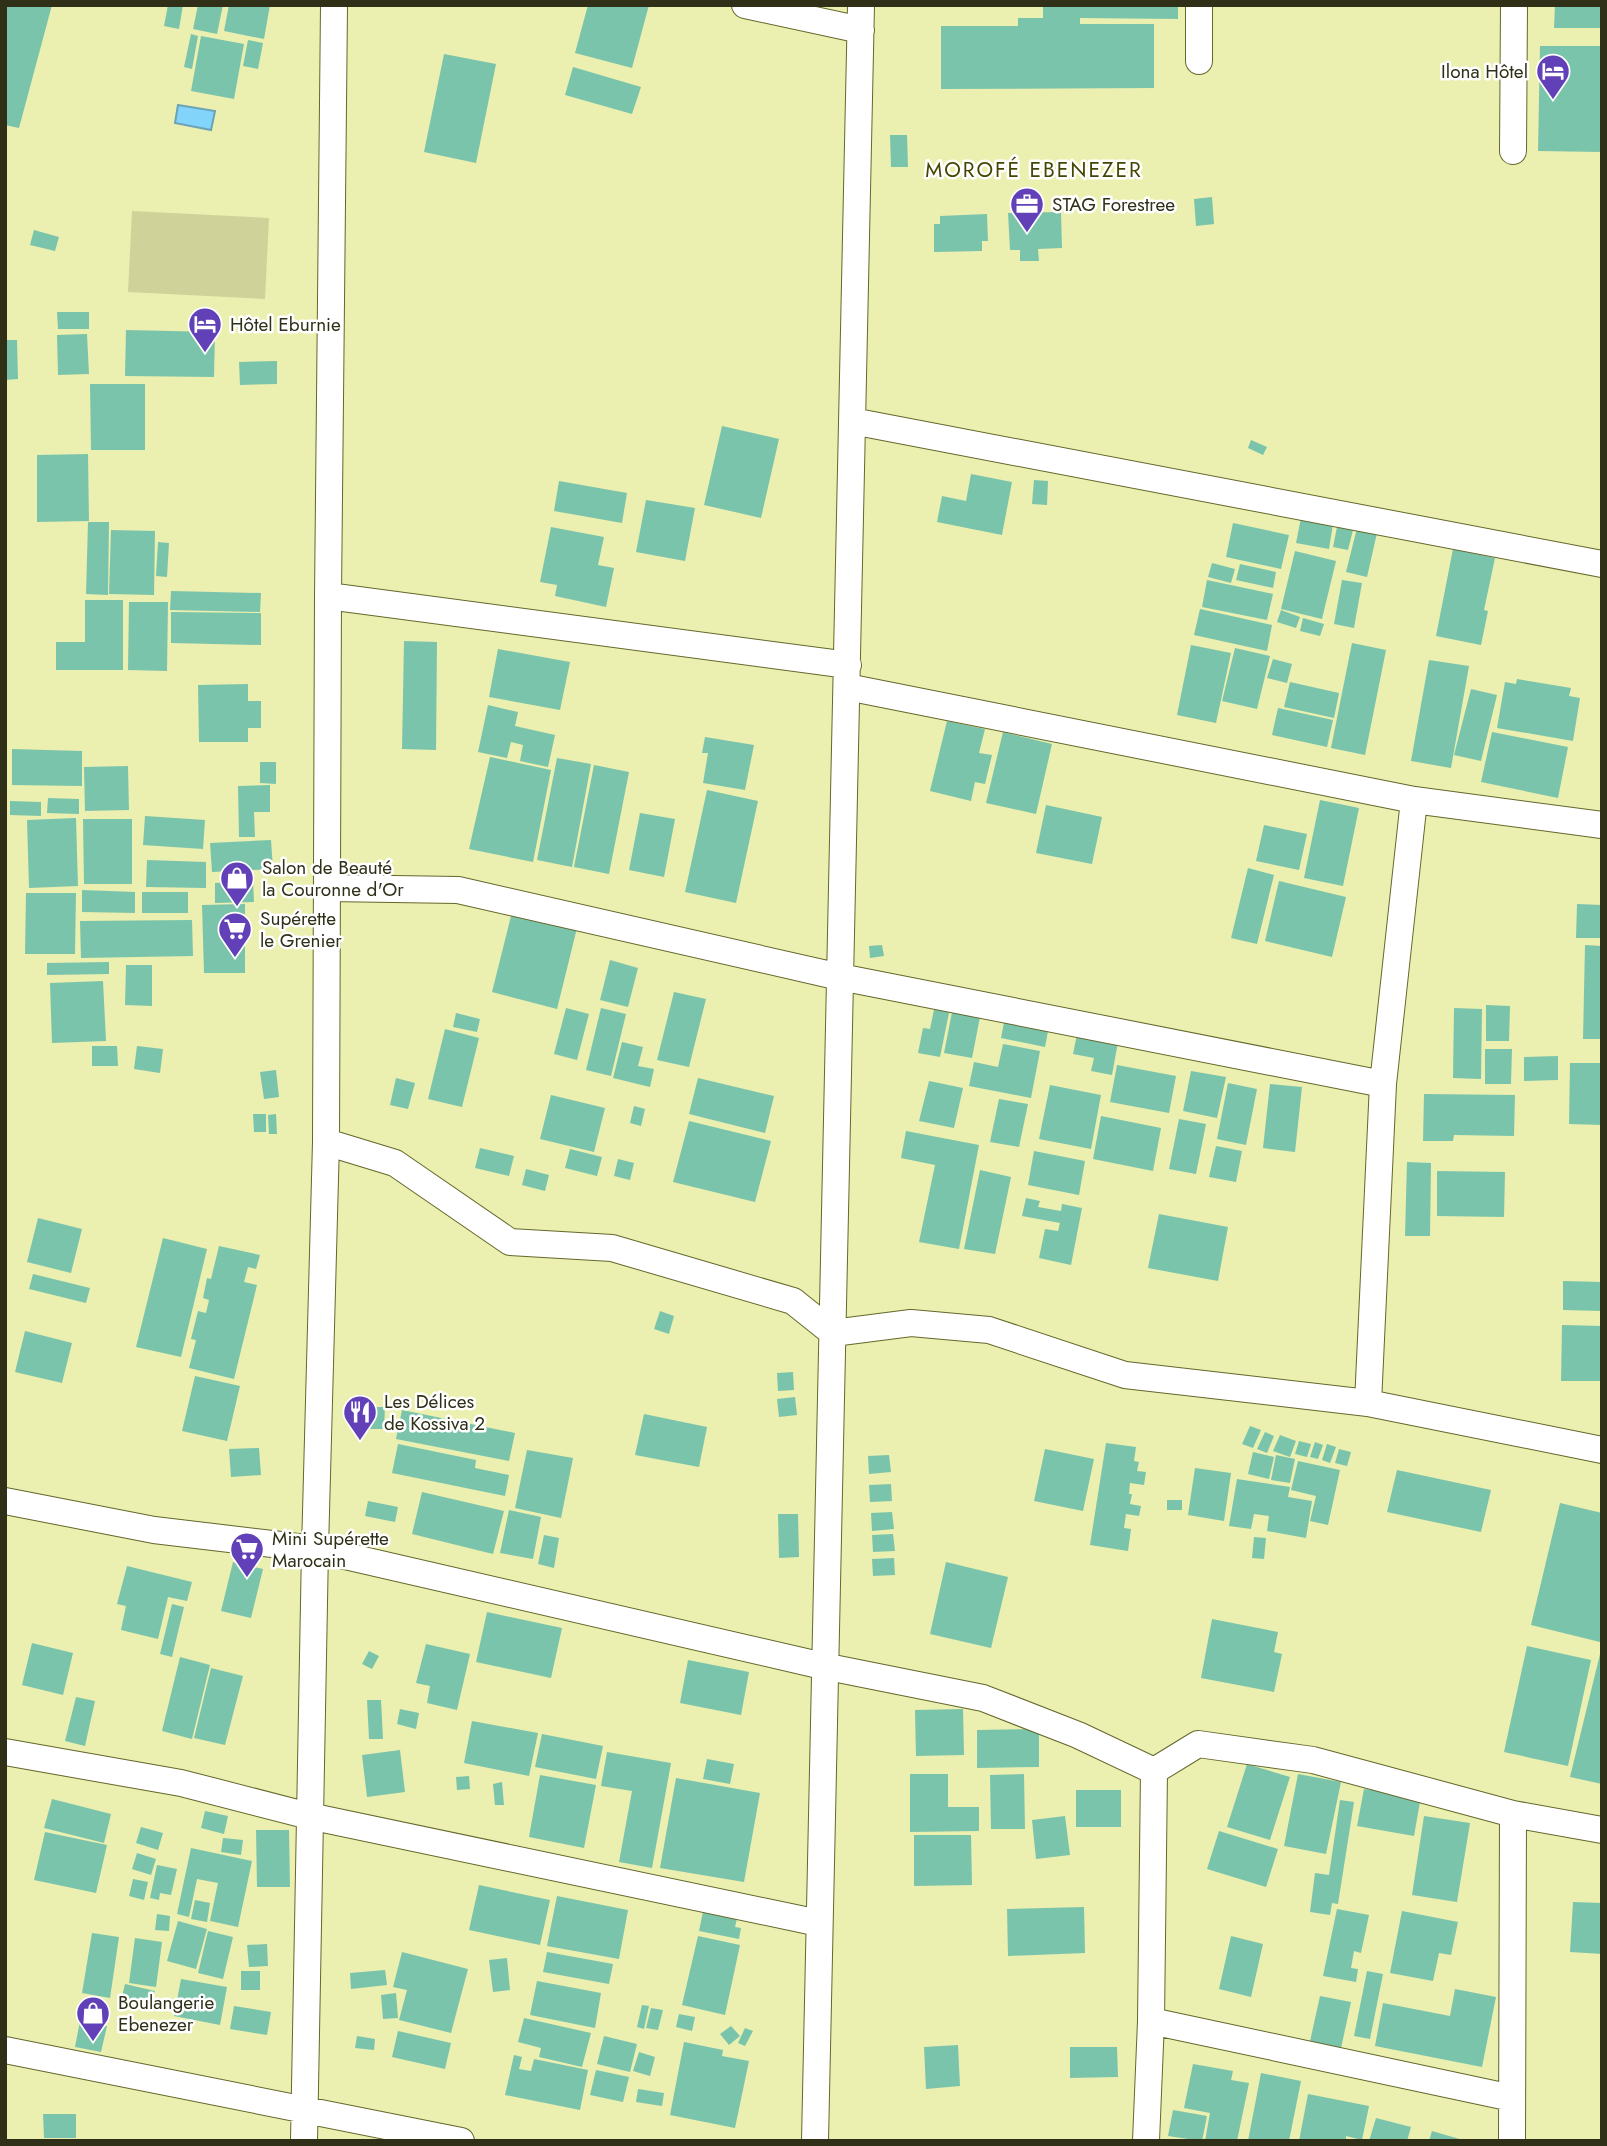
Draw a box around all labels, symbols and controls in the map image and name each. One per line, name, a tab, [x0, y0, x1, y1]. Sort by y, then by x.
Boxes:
hotel icon: Ilona Hôtel	[1534, 52, 1572, 101]
place label: Ilona Hôtel	[1441, 58, 1528, 85]
district label: MOROFÉ EBENEZER	[925, 155, 1143, 185]
office icon: STAG Forestree	[1008, 185, 1046, 234]
place label: STAG Forestree	[1052, 191, 1175, 218]
hotel icon: Hôtel Eburnie	[186, 305, 224, 354]
place label: Hôtel Eburnie	[230, 311, 341, 338]
place label: Salon de Beauté la Couronne d'Or	[262, 854, 404, 903]
shop icon: Salon de Beauté la Couronne d'Or	[218, 859, 256, 908]
place label: Supérette le Grenier	[260, 905, 342, 954]
supermarket icon: Supérette le Grenier	[216, 910, 254, 959]
place label: Les Délices de Kossiva 2	[384, 1388, 485, 1437]
restaurant icon: Les Délices de Kossiva 2	[341, 1393, 379, 1442]
place label: Mini Supérette Marocain	[272, 1525, 389, 1574]
supermarket icon: Mini Supérette Marocain	[228, 1530, 266, 1579]
place label: Boulangerie Ebenezer	[118, 1989, 215, 2038]
shop icon: Boulangerie Ebenezer	[74, 1994, 112, 2043]

